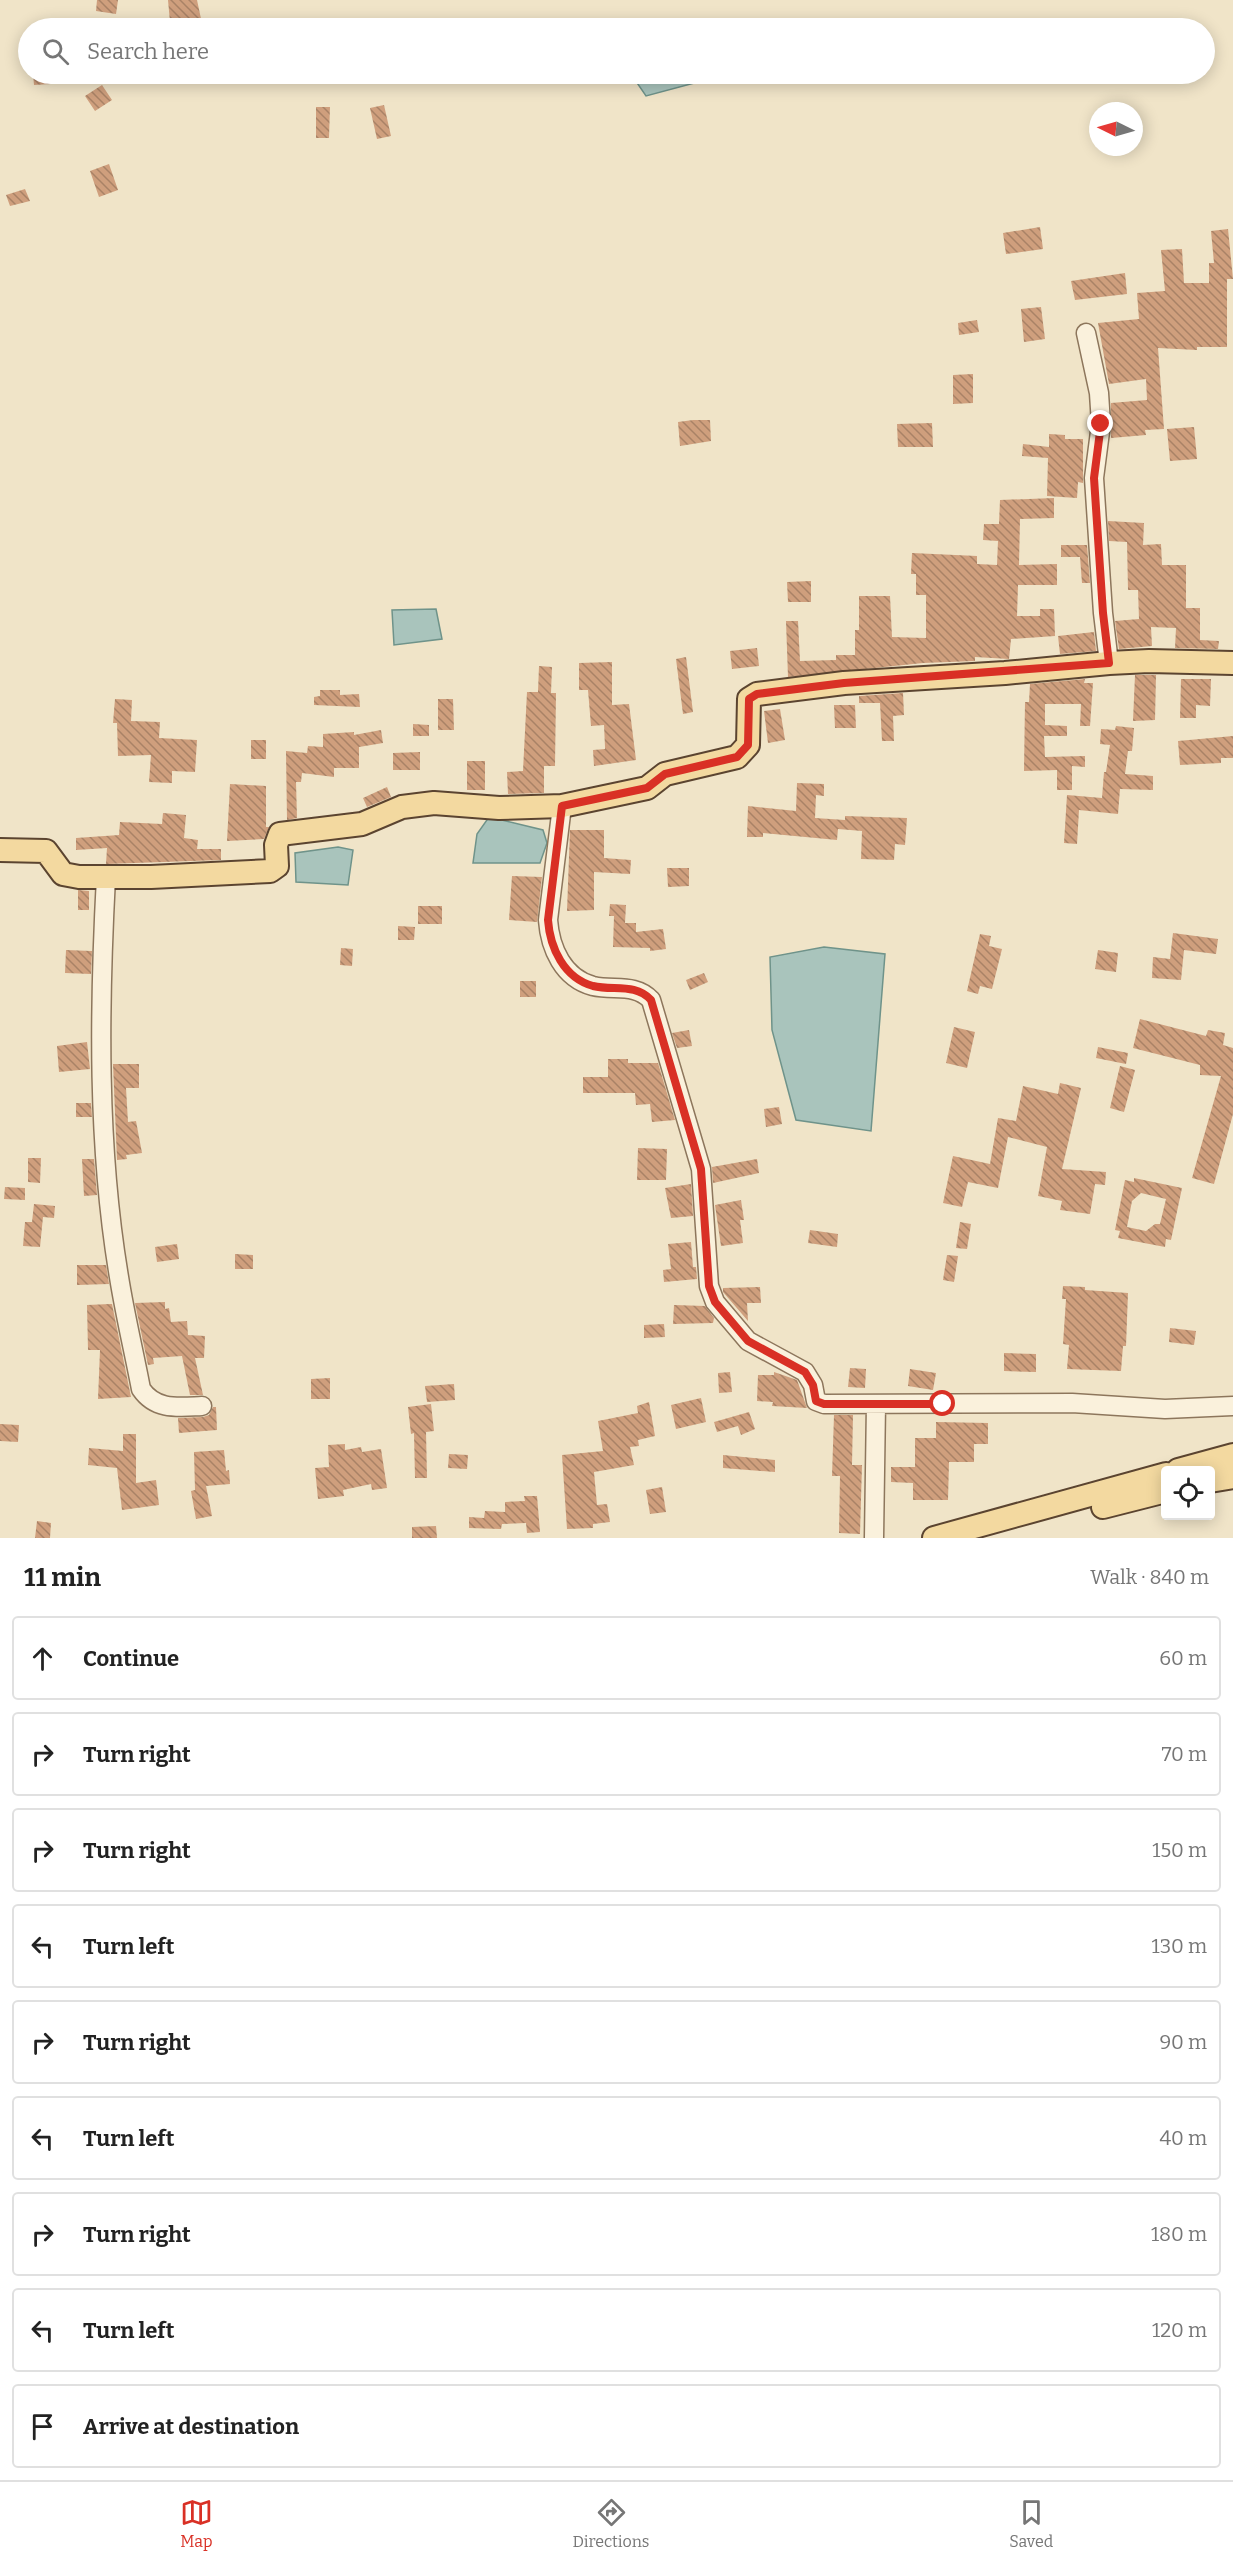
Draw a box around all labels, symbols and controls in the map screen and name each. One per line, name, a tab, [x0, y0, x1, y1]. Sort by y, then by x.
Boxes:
search box	[18, 18, 1215, 84]
icon: search	[39, 35, 72, 68]
text: Search here	[87, 38, 209, 65]
north arrow	[1089, 102, 1143, 156]
route end	[1087, 410, 1113, 436]
route start	[929, 1390, 955, 1416]
map controls	[1161, 1466, 1215, 1520]
button: locate	[1161, 1466, 1215, 1520]
text: 11 min	[24, 1562, 101, 1593]
text: Walk · 840 m	[1090, 1565, 1209, 1589]
icon: ahead	[26, 1642, 59, 1675]
text: Continue	[83, 1645, 179, 1672]
text: 60 m	[1159, 1646, 1207, 1670]
icon: right	[26, 1738, 59, 1771]
text: Turn right	[83, 1741, 191, 1768]
text: 70 m	[1161, 1742, 1207, 1766]
icon: right	[26, 1834, 59, 1867]
text: Turn right	[83, 1837, 191, 1864]
text: 150 m	[1152, 1838, 1207, 1862]
icon: left	[26, 1930, 59, 1963]
text: Turn left	[83, 1933, 175, 1960]
text: 130 m	[1152, 1934, 1207, 1958]
icon: right	[26, 2026, 59, 2059]
text: Turn right	[83, 2029, 191, 2056]
text: 90 m	[1159, 2030, 1207, 2054]
icon: left	[26, 2122, 59, 2155]
text: Turn left	[83, 2125, 175, 2152]
text: 40 m	[1159, 2126, 1207, 2150]
icon: right	[26, 2218, 59, 2251]
text: Turn right	[83, 2221, 191, 2248]
text: 180 m	[1151, 2222, 1207, 2246]
icon: left	[26, 2314, 59, 2347]
text: Turn left	[83, 2317, 175, 2344]
text: 120 m	[1152, 2318, 1207, 2342]
icon: arrive	[26, 2410, 59, 2443]
text: Arrive at destination	[83, 2413, 299, 2440]
tab: Map	[180, 2496, 213, 2551]
tab: Directions	[573, 2496, 650, 2551]
tab: Saved	[1009, 2496, 1053, 2551]

